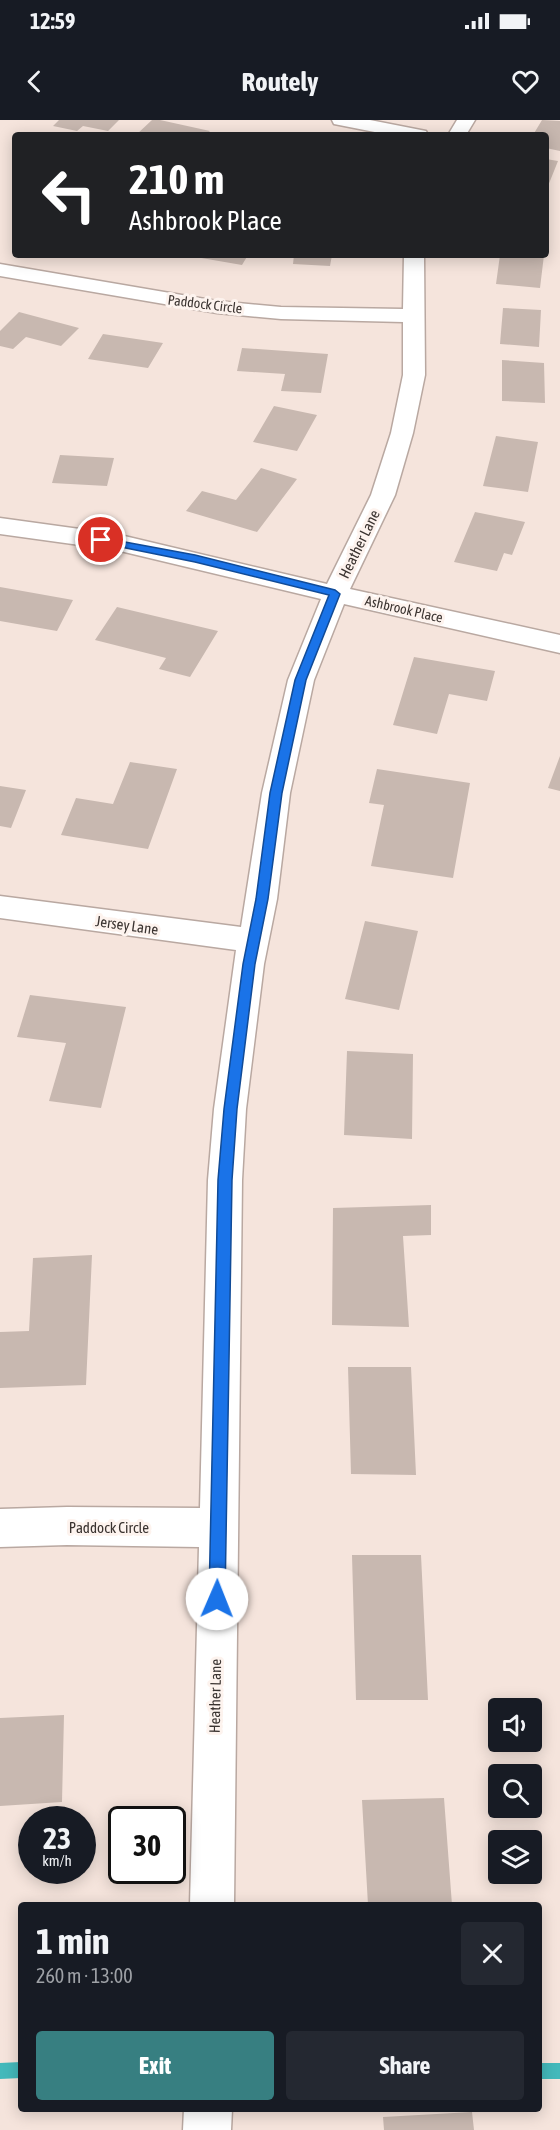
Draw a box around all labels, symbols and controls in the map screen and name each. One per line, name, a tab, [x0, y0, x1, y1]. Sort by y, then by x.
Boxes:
text: 12:59	[30, 8, 75, 34]
icon: back	[18, 65, 51, 98]
icon: heart	[509, 65, 542, 98]
text: Routely	[241, 66, 319, 97]
text: 210 m	[129, 155, 224, 203]
icon: left	[30, 156, 108, 234]
text: Ashbrook Place	[129, 205, 282, 236]
street label: Paddock Circle	[167, 291, 243, 317]
street label: Heather Lane	[335, 507, 383, 581]
pin	[75, 514, 126, 565]
icon: arrive	[84, 523, 117, 556]
street label: Ashbrook Place	[364, 592, 444, 626]
street label: Jersey Lane	[95, 912, 160, 938]
street label: Paddock Circle	[69, 1519, 149, 1536]
position arrow	[185, 1567, 249, 1631]
street label: Heather Lane	[206, 1659, 224, 1733]
map controls	[488, 1698, 542, 1884]
button: sound	[488, 1698, 542, 1752]
button: search	[488, 1764, 542, 1818]
speed limit sign: 30	[108, 1806, 186, 1884]
text: 23	[43, 1821, 71, 1855]
button: layers	[488, 1830, 542, 1884]
text: km/h	[42, 1852, 72, 1869]
text: 1 min	[36, 1920, 110, 1962]
button: close	[461, 1922, 524, 1985]
text: 260 m · 13:00	[36, 1964, 133, 1987]
button: Exit	[36, 2031, 274, 2100]
button: Share	[286, 2031, 524, 2100]

